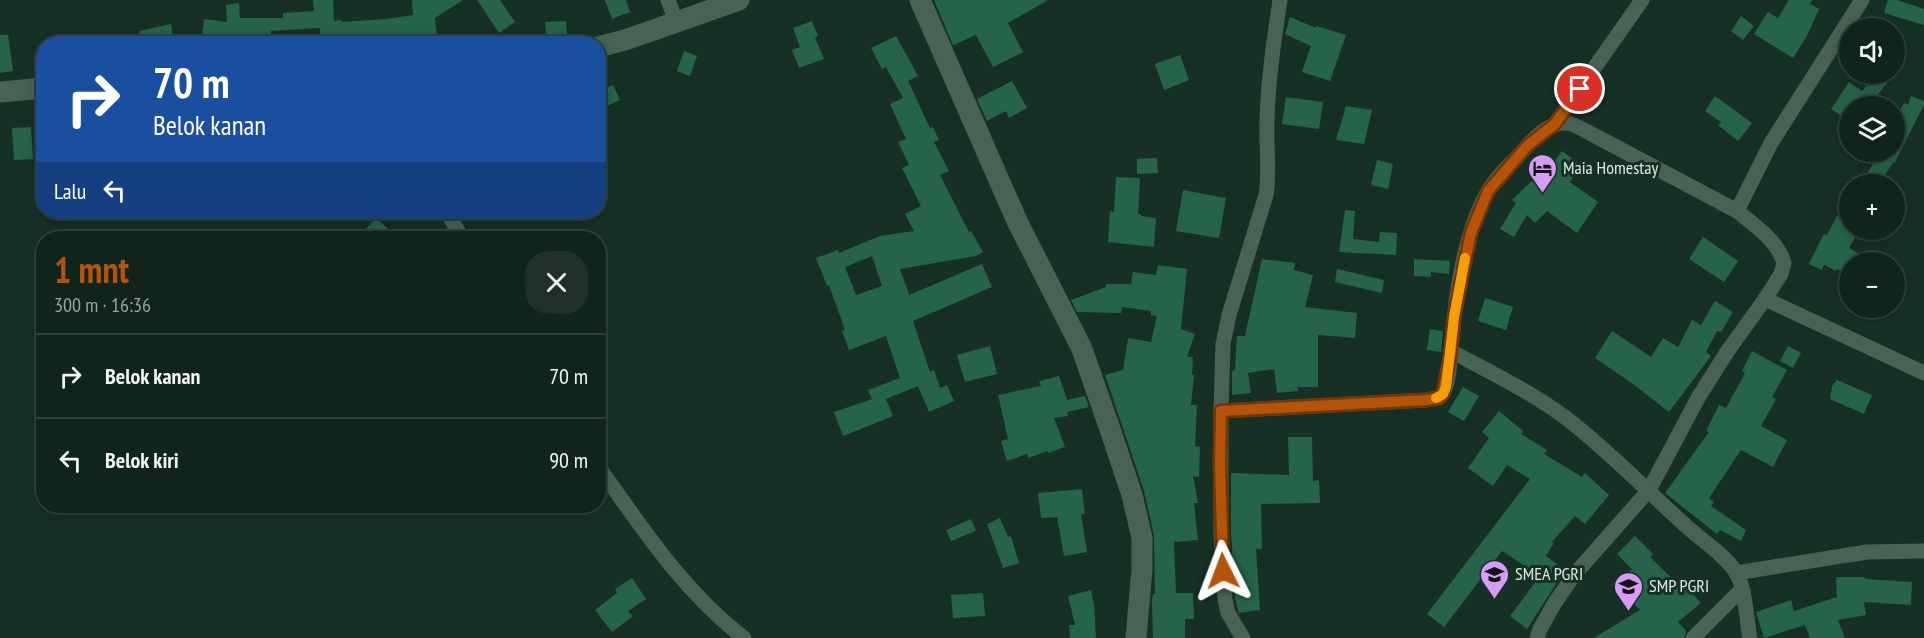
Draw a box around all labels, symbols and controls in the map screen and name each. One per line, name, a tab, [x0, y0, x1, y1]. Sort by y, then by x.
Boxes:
map controls	[1839, 18, 1905, 318]
button: sound	[1839, 18, 1905, 84]
text: 70 m	[153, 55, 230, 110]
icon: right	[54, 60, 132, 138]
pin	[1554, 63, 1605, 114]
icon: arrive	[1563, 72, 1596, 105]
button: layers	[1839, 96, 1905, 162]
text: Belok kanan	[153, 108, 266, 142]
hotel icon: Maia Homestay	[1526, 152, 1558, 194]
place label: Maia Homestay	[1563, 156, 1658, 179]
icon: left	[98, 174, 131, 207]
button: +	[1839, 174, 1905, 240]
text: Lalu	[54, 177, 86, 205]
text: 1 mnt	[54, 246, 129, 293]
button: close	[525, 251, 588, 314]
button: −	[1839, 252, 1905, 318]
text: 300 m · 16:36	[54, 292, 151, 318]
icon: right	[54, 360, 87, 393]
text: Belok kanan	[105, 362, 200, 390]
text: 70 m	[549, 362, 588, 390]
icon: left	[54, 444, 87, 477]
text: Belok kiri	[105, 446, 179, 474]
text: 90 m	[549, 446, 588, 474]
position arrow	[1191, 539, 1255, 603]
school or university icon: SMEA PGRI	[1478, 558, 1510, 600]
place label: SMEA PGRI	[1515, 562, 1583, 585]
school or university icon: SMP PGRI	[1612, 570, 1644, 612]
place label: SMP PGRI	[1649, 574, 1709, 597]

